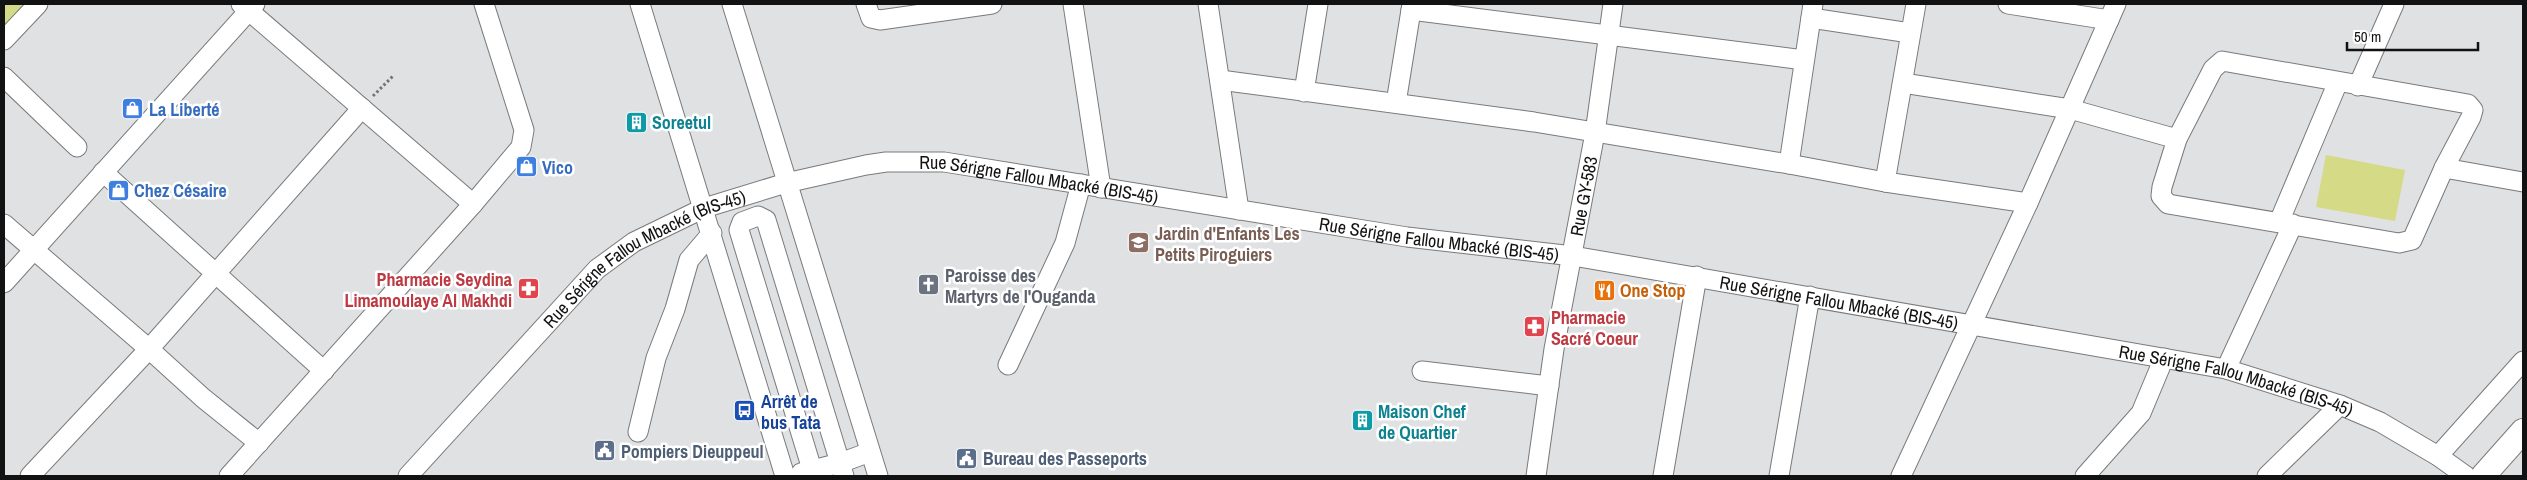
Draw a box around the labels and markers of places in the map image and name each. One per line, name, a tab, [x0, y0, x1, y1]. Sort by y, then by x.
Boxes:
shop icon: La Liberté	[121, 97, 145, 121]
place label: La Liberté	[149, 97, 220, 122]
building icon: Soreetul	[624, 110, 648, 134]
place label: Soreetul	[652, 110, 711, 135]
shop icon: Vico	[514, 155, 538, 179]
place label: Vico	[542, 155, 573, 180]
shop icon: Chez Césaire	[106, 178, 130, 202]
place label: Chez Césaire	[134, 178, 227, 203]
place label: Jardin d'Enfants Les Petits Piroguiers	[1155, 221, 1300, 267]
school or university icon: Jardin d'Enfants Les Petits Piroguiers	[1127, 231, 1151, 255]
place label: Paroisse des Martyrs de l'Ouganda	[945, 263, 1096, 309]
place label: Pharmacie Seydina Limamoulaye Al Makhdi	[344, 267, 513, 313]
church icon: Paroisse des Martyrs de l'Ouganda	[917, 273, 941, 297]
pharmacy icon: Pharmacie Seydina Limamoulaye Al Makhdi	[516, 277, 540, 301]
restaurant icon: One Stop	[1592, 278, 1616, 302]
place label: One Stop	[1620, 278, 1686, 303]
place label: Pharmacie Sacré Coeur	[1551, 305, 1638, 351]
pharmacy icon: Pharmacie Sacré Coeur	[1523, 315, 1547, 339]
place label: Arrêt de bus Tata	[761, 389, 821, 435]
bus stop icon: Arrêt de bus Tata	[733, 399, 757, 423]
place label: Maison Chef de Quartier	[1378, 399, 1466, 445]
building icon: Maison Chef de Quartier	[1350, 409, 1374, 433]
public building icon: Pompiers Dieuppeul	[593, 439, 617, 463]
place label: Pompiers Dieuppeul	[621, 439, 764, 464]
public building icon: Bureau des Passeports	[955, 446, 979, 470]
place label: Bureau des Passeports	[983, 446, 1147, 471]

